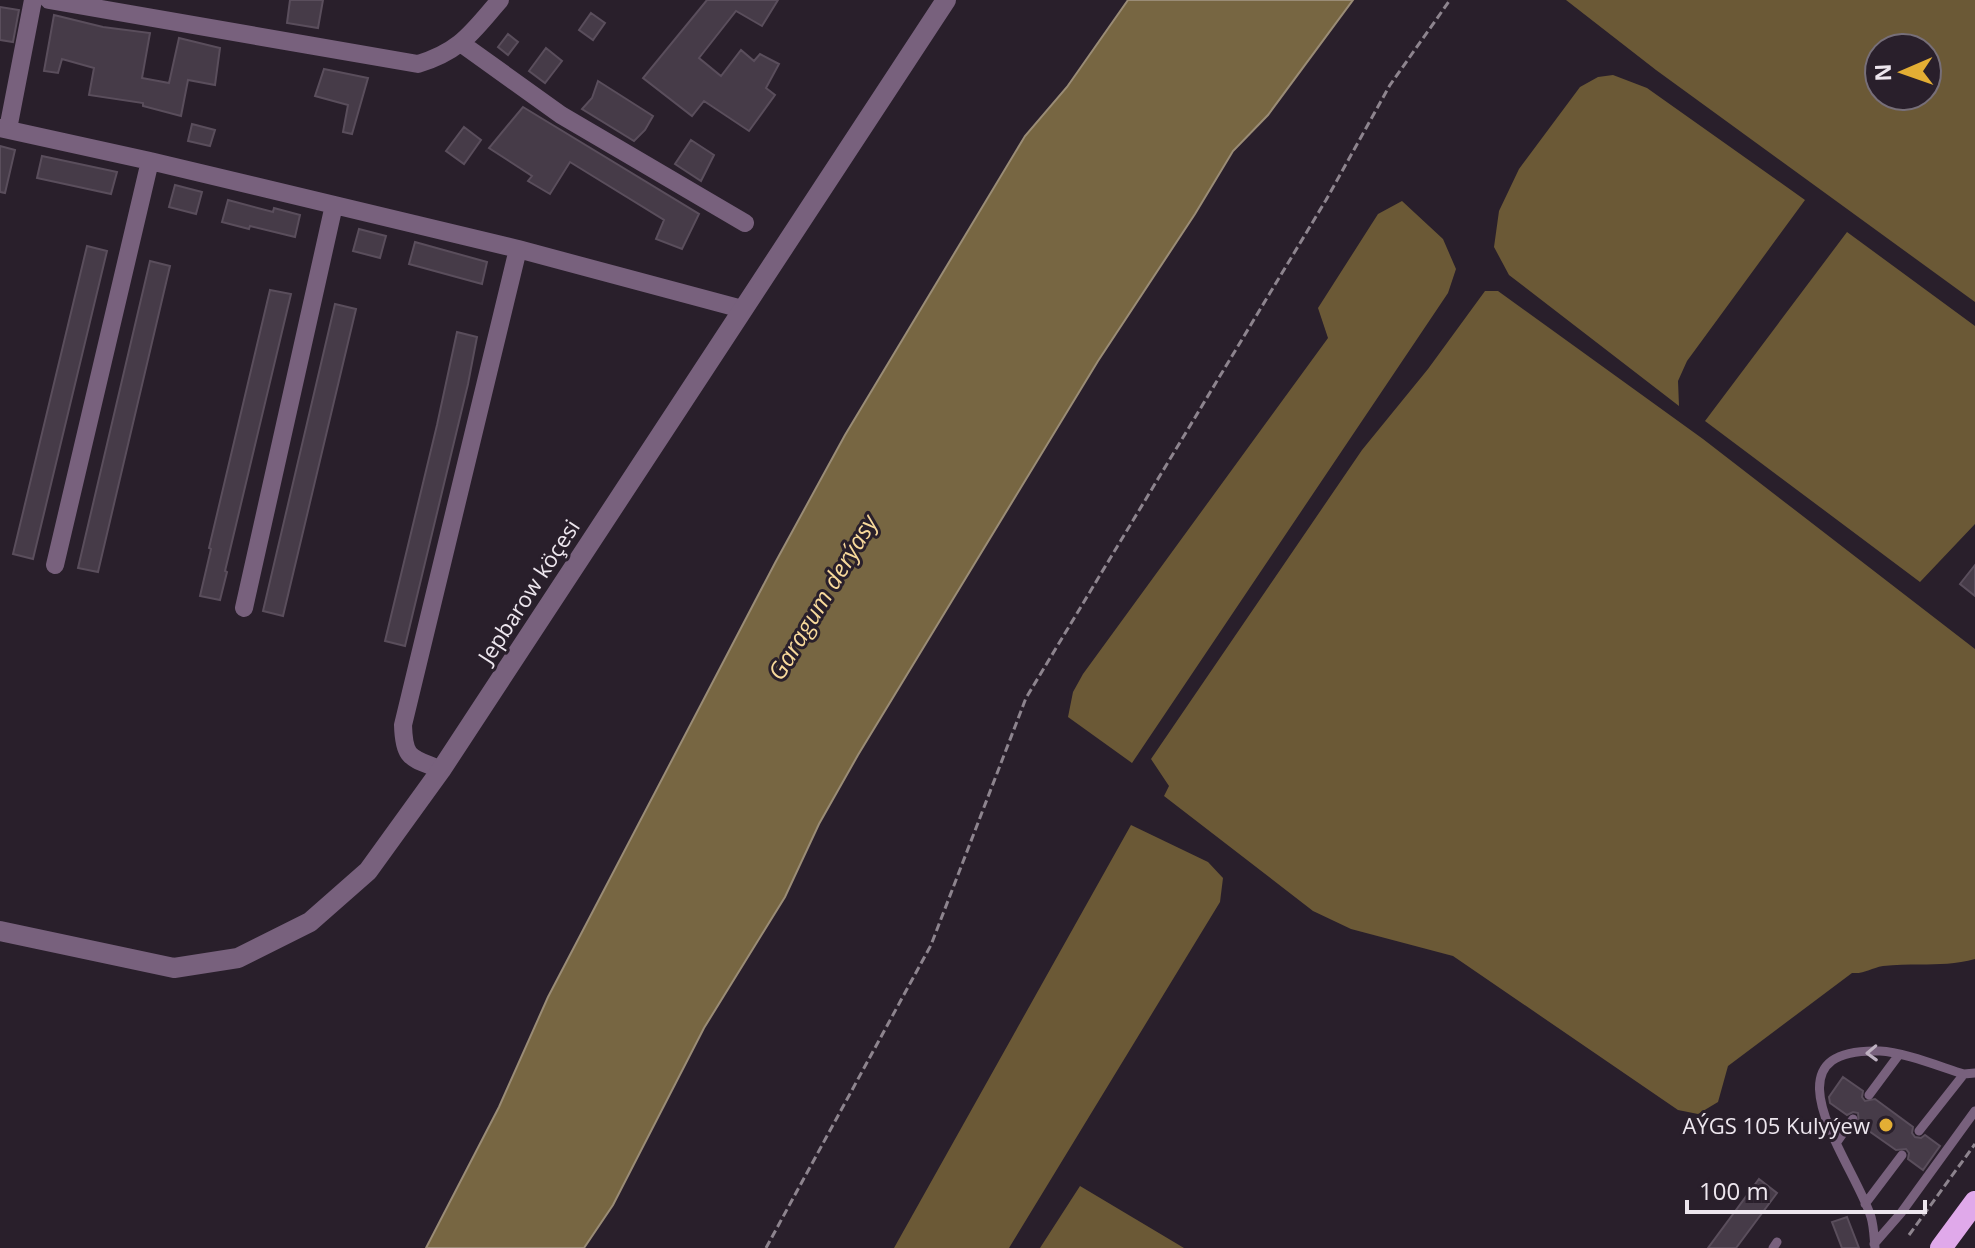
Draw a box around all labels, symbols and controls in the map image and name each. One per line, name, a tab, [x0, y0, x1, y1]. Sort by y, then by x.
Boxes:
north arrow	[1863, 32, 1943, 112]
text: N	[1867, 63, 1897, 82]
water label: Garagum derýasy	[760, 506, 885, 686]
street label: Jepbarow köçesi	[469, 513, 586, 671]
one-way arrow	[1865, 1044, 1878, 1061]
place label: AÝGS 105 Kulyýew	[1683, 1110, 1870, 1140]
marker: AÝGS 105 Kulyýew	[1877, 1116, 1895, 1134]
scale bar	[1687, 1164, 1925, 1214]
text: 100 m	[1699, 1174, 1769, 1207]

